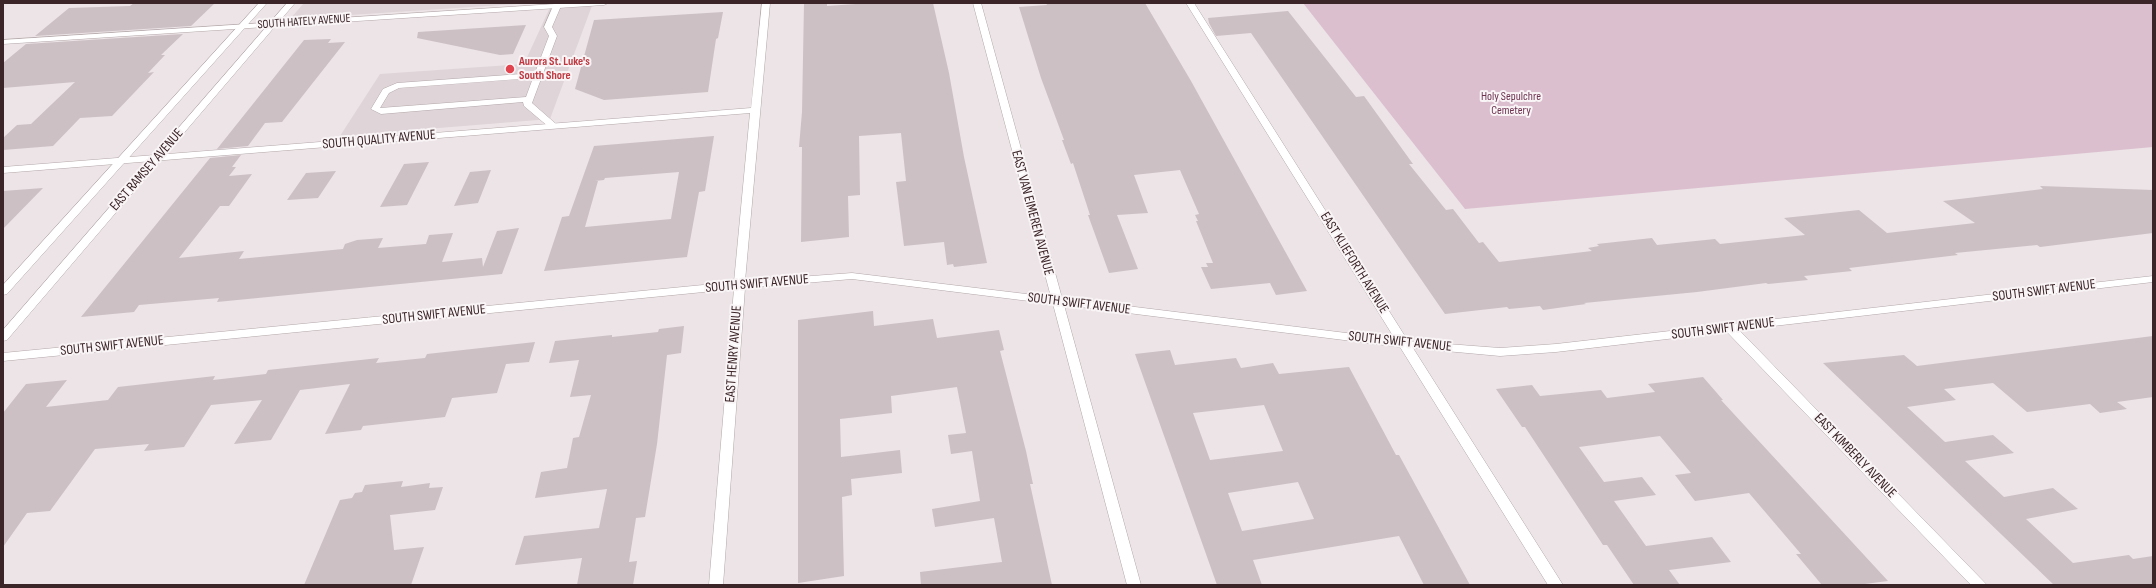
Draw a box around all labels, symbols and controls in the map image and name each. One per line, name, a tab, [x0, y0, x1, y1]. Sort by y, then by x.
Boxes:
street label: SOUTH HATELY AVENUE	[257, 12, 351, 32]
place label: Aurora St. Luke's South Shore	[519, 55, 590, 83]
marker: Aurora St. Luke's South Shore	[504, 63, 516, 75]
park label: Holy Sepulchre Cemetery	[1481, 90, 1541, 118]
street label: EAST RAMSEY AVENUE	[107, 125, 187, 215]
street label: SOUTH QUALITY AVENUE	[322, 127, 436, 153]
street label: EAST VAN EIMEREN AVENUE	[1007, 149, 1057, 277]
street label: EAST KLIEFORTH AVENUE	[1316, 209, 1392, 317]
street label: SOUTH SWIFT AVENUE	[705, 271, 809, 297]
street label: SOUTH SWIFT AVENUE	[1992, 276, 2096, 306]
street label: SOUTH SWIFT AVENUE	[1027, 289, 1131, 319]
street label: SOUTH SWIFT AVENUE	[382, 301, 486, 329]
street label: EAST HENRY AVENUE	[722, 305, 746, 403]
street label: SOUTH SWIFT AVENUE	[1671, 314, 1775, 344]
street label: SOUTH SWIFT AVENUE	[1348, 328, 1452, 356]
street label: SOUTH SWIFT AVENUE	[60, 332, 164, 360]
street label: EAST KIMBERLY AVENUE	[1810, 410, 1900, 502]

